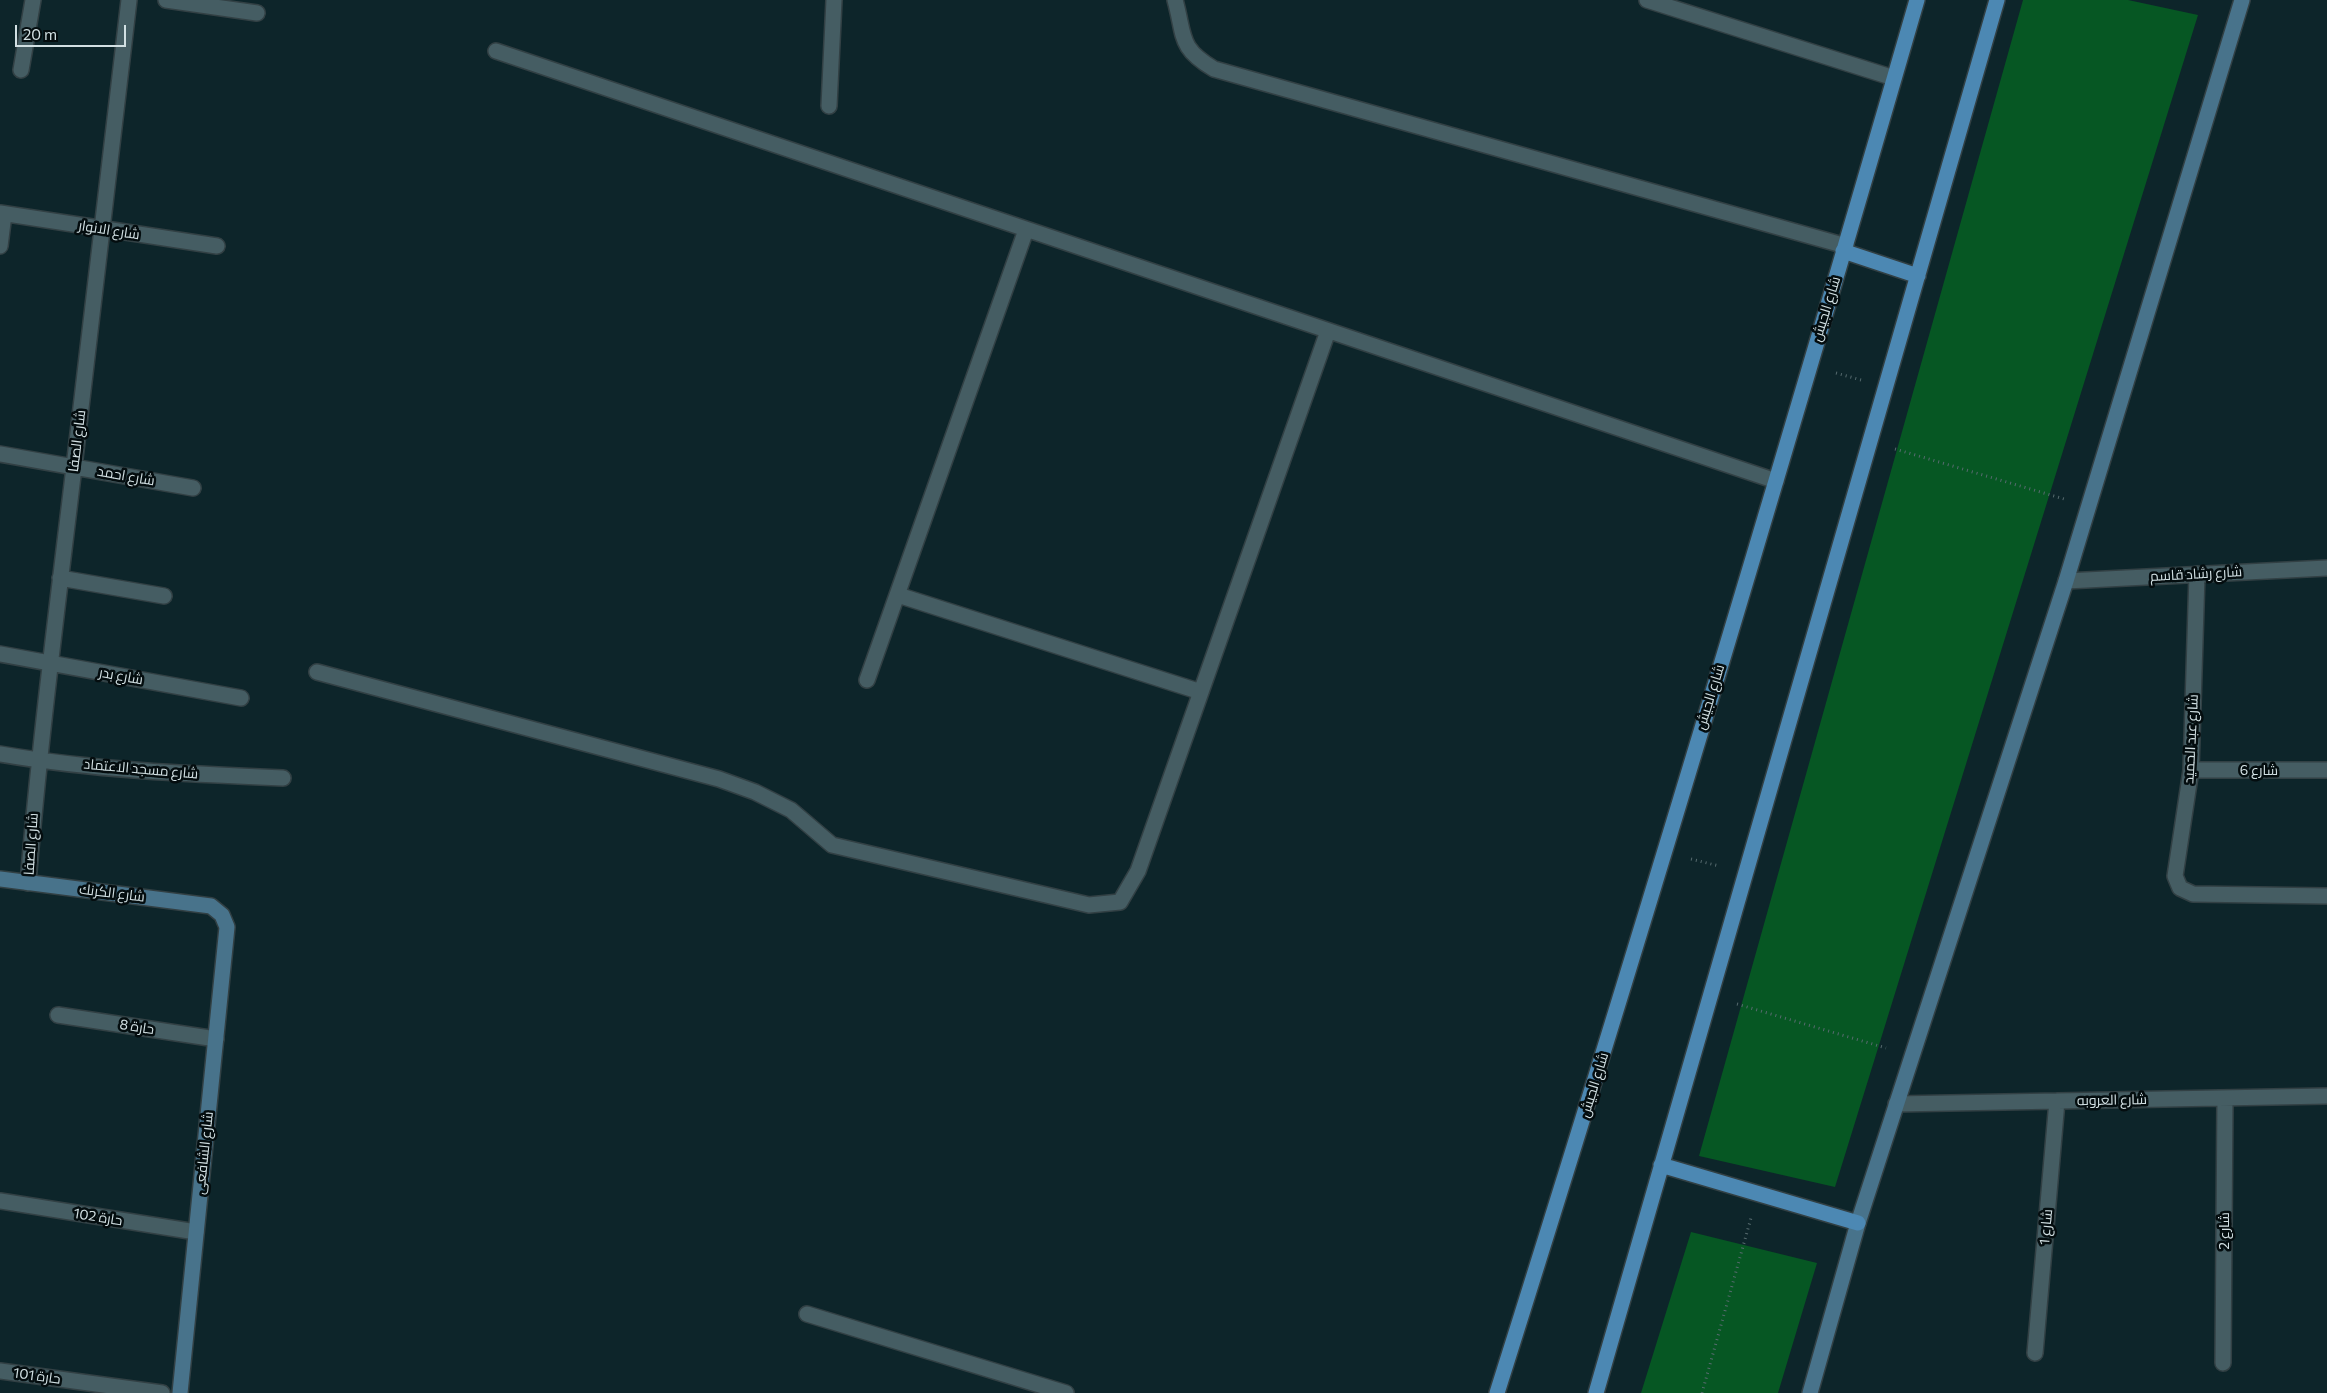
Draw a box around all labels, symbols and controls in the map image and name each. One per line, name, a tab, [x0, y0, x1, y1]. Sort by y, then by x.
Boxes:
scale bar	[18, 15, 129, 47]
text: 20 m	[23, 25, 57, 43]
street label: شارع الانوار	[77, 217, 141, 243]
street label: شارع الجيش	[1808, 274, 1844, 344]
street label: شارع الصفا	[65, 409, 89, 473]
street label: شارع احمد	[96, 463, 156, 489]
street label: شارع رشاد قاسم	[2150, 563, 2242, 585]
street label: شارع الجيش	[1692, 662, 1728, 732]
street label: شارع بدر	[98, 664, 144, 688]
street label: شارع عبد الحميد	[2180, 694, 2202, 784]
street label: شارع مسجد الاعتماد	[83, 756, 199, 782]
street label: شارع 6	[2240, 762, 2278, 778]
street label: شارع الصفا	[20, 812, 42, 876]
street label: شارع الكرنك	[78, 881, 146, 905]
street label: حارة 8	[118, 1016, 156, 1038]
street label: شارع الجيش	[1576, 1050, 1612, 1120]
street label: شارع العروبه	[2077, 1091, 2147, 1109]
street label: شارع الشافعى	[191, 1111, 217, 1195]
street label: حارة 102	[72, 1205, 124, 1229]
street label: شارع 1	[2036, 1208, 2056, 1246]
street label: شارع 2	[2216, 1212, 2232, 1250]
street label: حارة 101	[12, 1364, 62, 1388]

